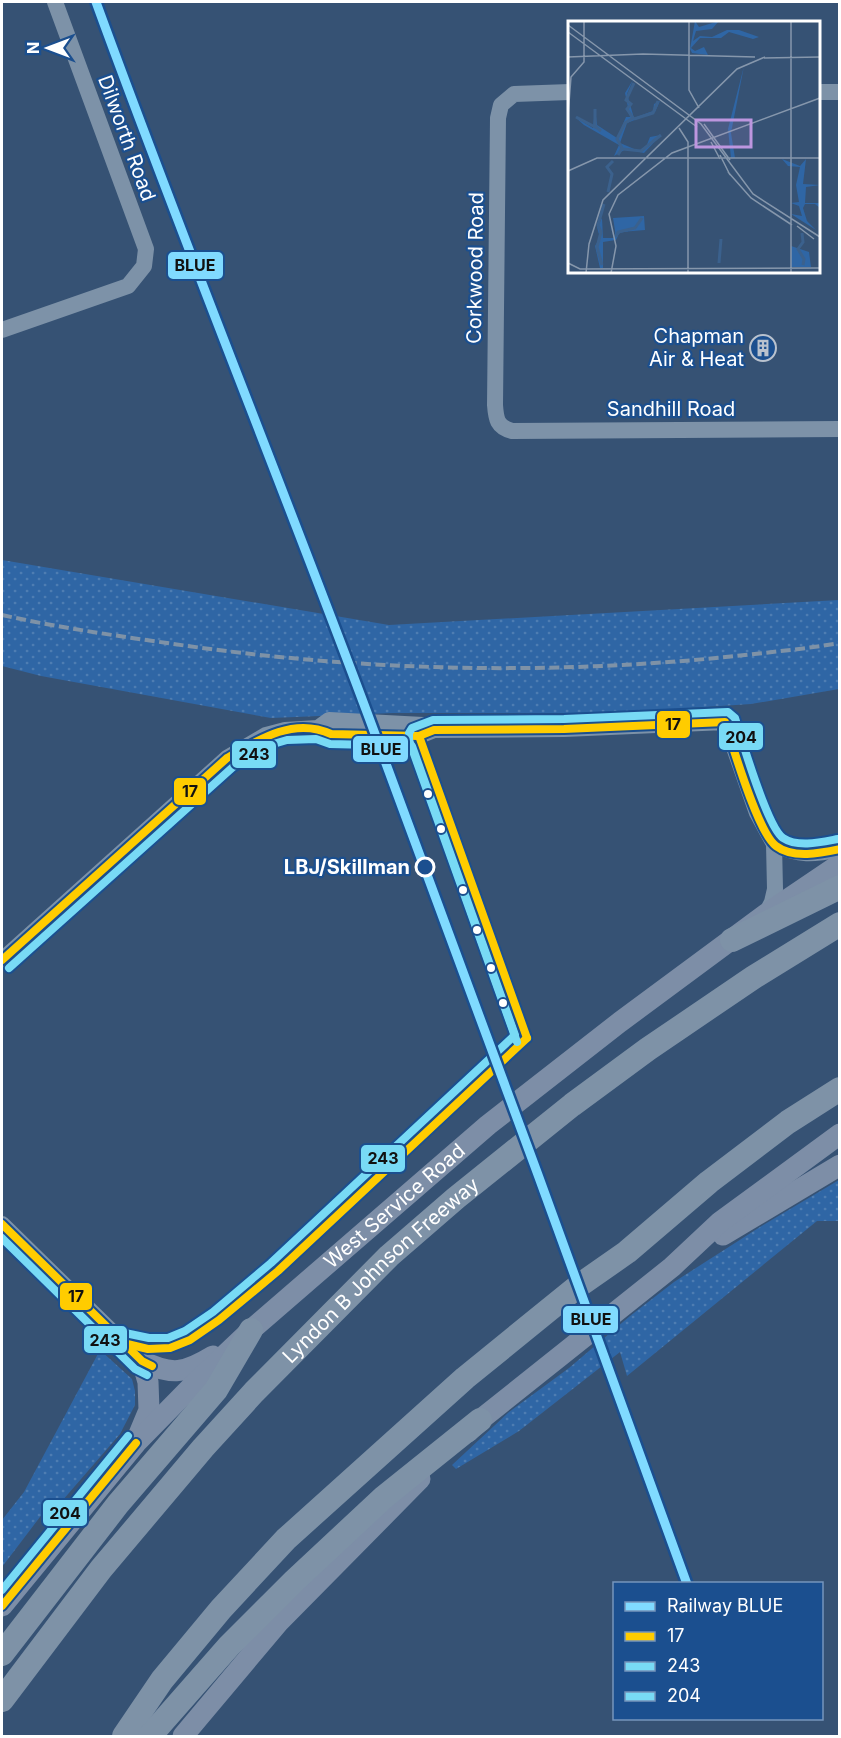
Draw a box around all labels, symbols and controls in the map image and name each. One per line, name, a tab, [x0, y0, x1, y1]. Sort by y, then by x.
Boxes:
north arrow	[18, 18, 78, 78]
inset map	[568, 21, 820, 273]
text: N	[23, 42, 43, 54]
street label: Dilworth Road	[93, 72, 161, 204]
street label: Corkwood Road	[462, 192, 488, 344]
line badge: BLUE	[167, 251, 224, 280]
text: BLUE	[174, 255, 216, 275]
place label: Chapman Air & Heat	[649, 324, 744, 371]
building icon: Chapman Air & Heat	[748, 333, 778, 363]
street label: Sandhill Road	[607, 397, 735, 421]
line badge: 17	[656, 710, 691, 739]
text: 17	[665, 714, 681, 734]
line badge: 204	[718, 722, 764, 751]
text: 204	[725, 727, 757, 747]
line badge: BLUE	[352, 735, 409, 763]
text: BLUE	[360, 739, 402, 759]
line badge: 243	[231, 740, 277, 769]
text: 243	[239, 744, 269, 764]
line badge: 17	[173, 777, 207, 806]
text: 17	[182, 781, 198, 801]
unlabelled marker	[422, 788, 434, 800]
unlabelled marker	[435, 823, 447, 835]
place label: LBJ/Skillman	[284, 855, 410, 879]
marker: LBJ/Skillman	[415, 857, 435, 877]
unlabelled marker	[457, 884, 469, 896]
unlabelled marker	[471, 924, 483, 936]
unlabelled marker	[485, 962, 497, 974]
unlabelled marker	[497, 997, 509, 1009]
street label: West Service Road	[319, 1138, 470, 1273]
line badge: 243	[360, 1144, 406, 1173]
text: 243	[368, 1148, 398, 1168]
street label: Lyndon B Johnson Freeway	[278, 1172, 484, 1368]
line badge: 17	[59, 1282, 93, 1311]
text: 17	[68, 1286, 84, 1306]
line badge: BLUE	[562, 1305, 619, 1334]
text: BLUE	[570, 1309, 612, 1329]
line badge: 243	[83, 1325, 128, 1354]
text: 243	[90, 1330, 120, 1350]
line badge: 204	[42, 1499, 88, 1527]
text: 204	[49, 1503, 81, 1523]
legend	[613, 1582, 823, 1720]
text: Railway BLUE	[667, 1595, 783, 1616]
text: 17	[667, 1625, 685, 1646]
text: 243	[667, 1655, 700, 1676]
text: 204	[667, 1685, 701, 1706]

